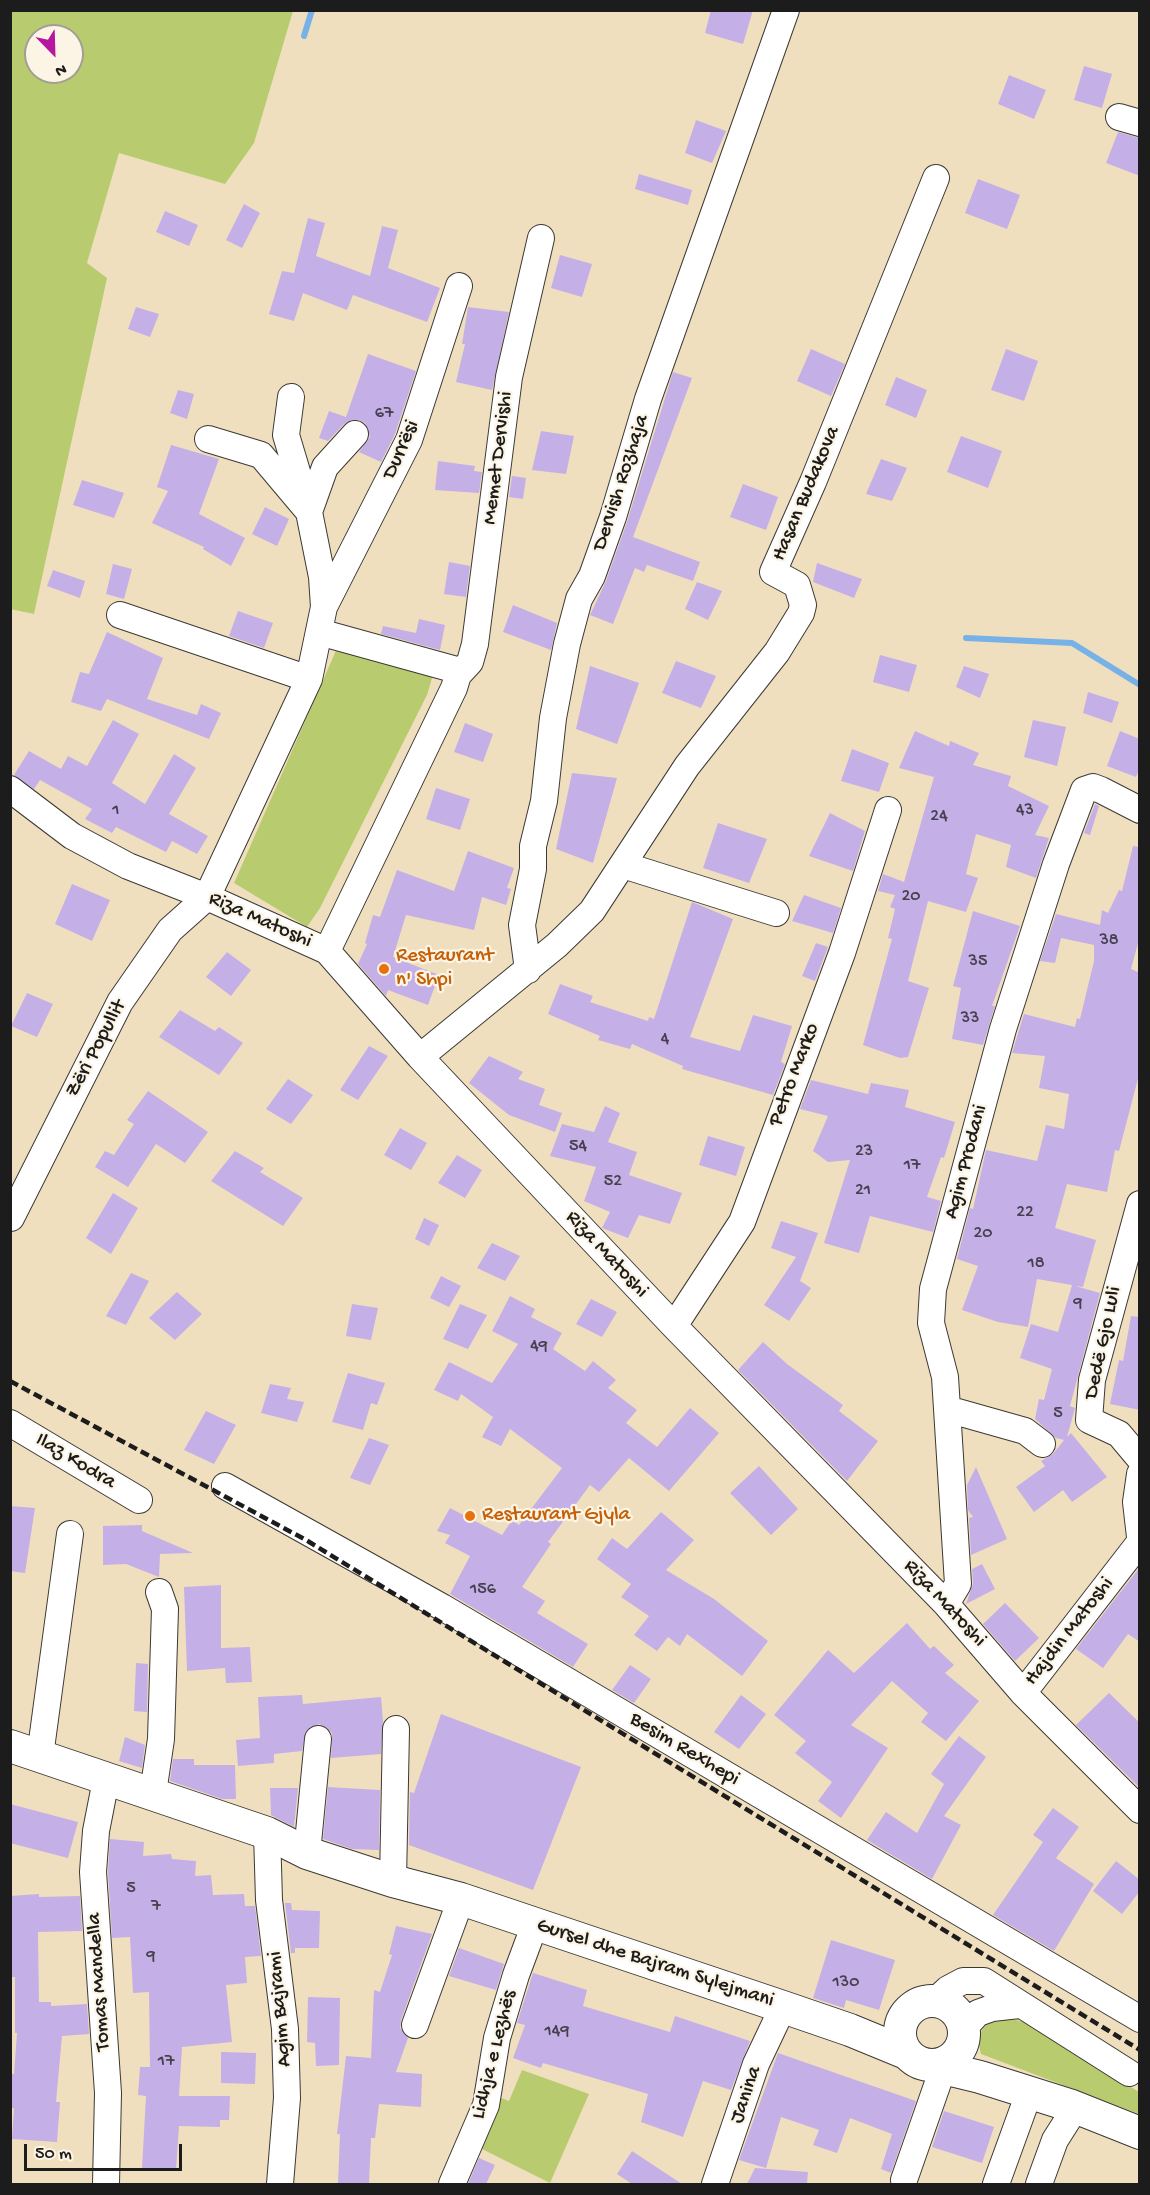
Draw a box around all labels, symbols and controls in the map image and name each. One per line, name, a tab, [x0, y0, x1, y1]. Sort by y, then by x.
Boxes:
north arrow	[24, 24, 84, 84]
text: N	[52, 58, 69, 80]
street label: Memet Dervishi	[478, 390, 520, 526]
house number: 67	[375, 403, 393, 425]
street label: Dervish Rozhaja	[588, 412, 656, 554]
street label: Durrësi	[378, 417, 426, 483]
street label: Hasan Budakova	[767, 423, 847, 565]
house number: 1	[112, 800, 120, 822]
house number: 43	[1016, 800, 1034, 822]
house number: 24	[930, 806, 948, 828]
house number: 20	[901, 886, 921, 908]
street label: Riza Matoshi	[204, 887, 316, 955]
house number: 38	[1099, 930, 1119, 952]
place label: Restaurant n' Shpi	[396, 944, 493, 994]
house number: 35	[969, 951, 987, 973]
marker: Restaurant n' Shpi	[377, 962, 391, 976]
street label: Zëri Popullit	[61, 996, 133, 1102]
house number: 33	[961, 1008, 979, 1030]
street label: Petro Marko	[764, 1020, 826, 1130]
house number: 4	[661, 1029, 669, 1051]
street label: Agim Prodani	[940, 1102, 994, 1222]
house number: 54	[569, 1136, 587, 1158]
house number: 23	[855, 1141, 873, 1163]
house number: 17	[904, 1155, 920, 1177]
house number: 52	[604, 1171, 622, 1193]
house number: 21	[855, 1180, 871, 1202]
house number: 22	[1016, 1202, 1034, 1224]
street label: Riza Matoshi	[559, 1206, 653, 1304]
house number: 20	[973, 1223, 993, 1245]
house number: 18	[1027, 1253, 1045, 1275]
street label: Dedë Gjo Luli	[1080, 1284, 1128, 1402]
house number: 9	[1073, 1293, 1083, 1315]
house number: 49	[530, 1336, 548, 1358]
house number: 5	[1053, 1403, 1063, 1425]
street label: Ilaz Kodra	[30, 1428, 120, 1496]
place label: Restaurant Gjyla	[482, 1503, 630, 1529]
marker: Restaurant Gjyla	[463, 1509, 477, 1523]
street label: Riza Matoshi	[897, 1555, 991, 1653]
street label: Hajdin Matoshi	[1020, 1573, 1120, 1691]
house number: 156	[470, 1579, 496, 1601]
street label: Besim Rexhepi	[625, 1707, 743, 1793]
house number: 5	[126, 1878, 136, 1900]
house number: 7	[151, 1896, 161, 1918]
street label: Tomas Mandella	[83, 1912, 117, 2052]
street label: Gursel dhe Bajram Sylejmani	[533, 1914, 777, 2014]
house number: 9	[146, 1946, 156, 1968]
street label: Agim Bajrami	[263, 1950, 299, 2068]
house number: 130	[833, 1972, 859, 1994]
street label: Lidhja e Lezhës	[467, 1988, 523, 2122]
house number: 149	[545, 2021, 569, 2043]
house number: 17	[158, 2051, 174, 2073]
street label: Janina	[725, 2063, 769, 2127]
scale bar	[27, 2132, 184, 2170]
text: 50 m	[35, 2144, 72, 2165]

